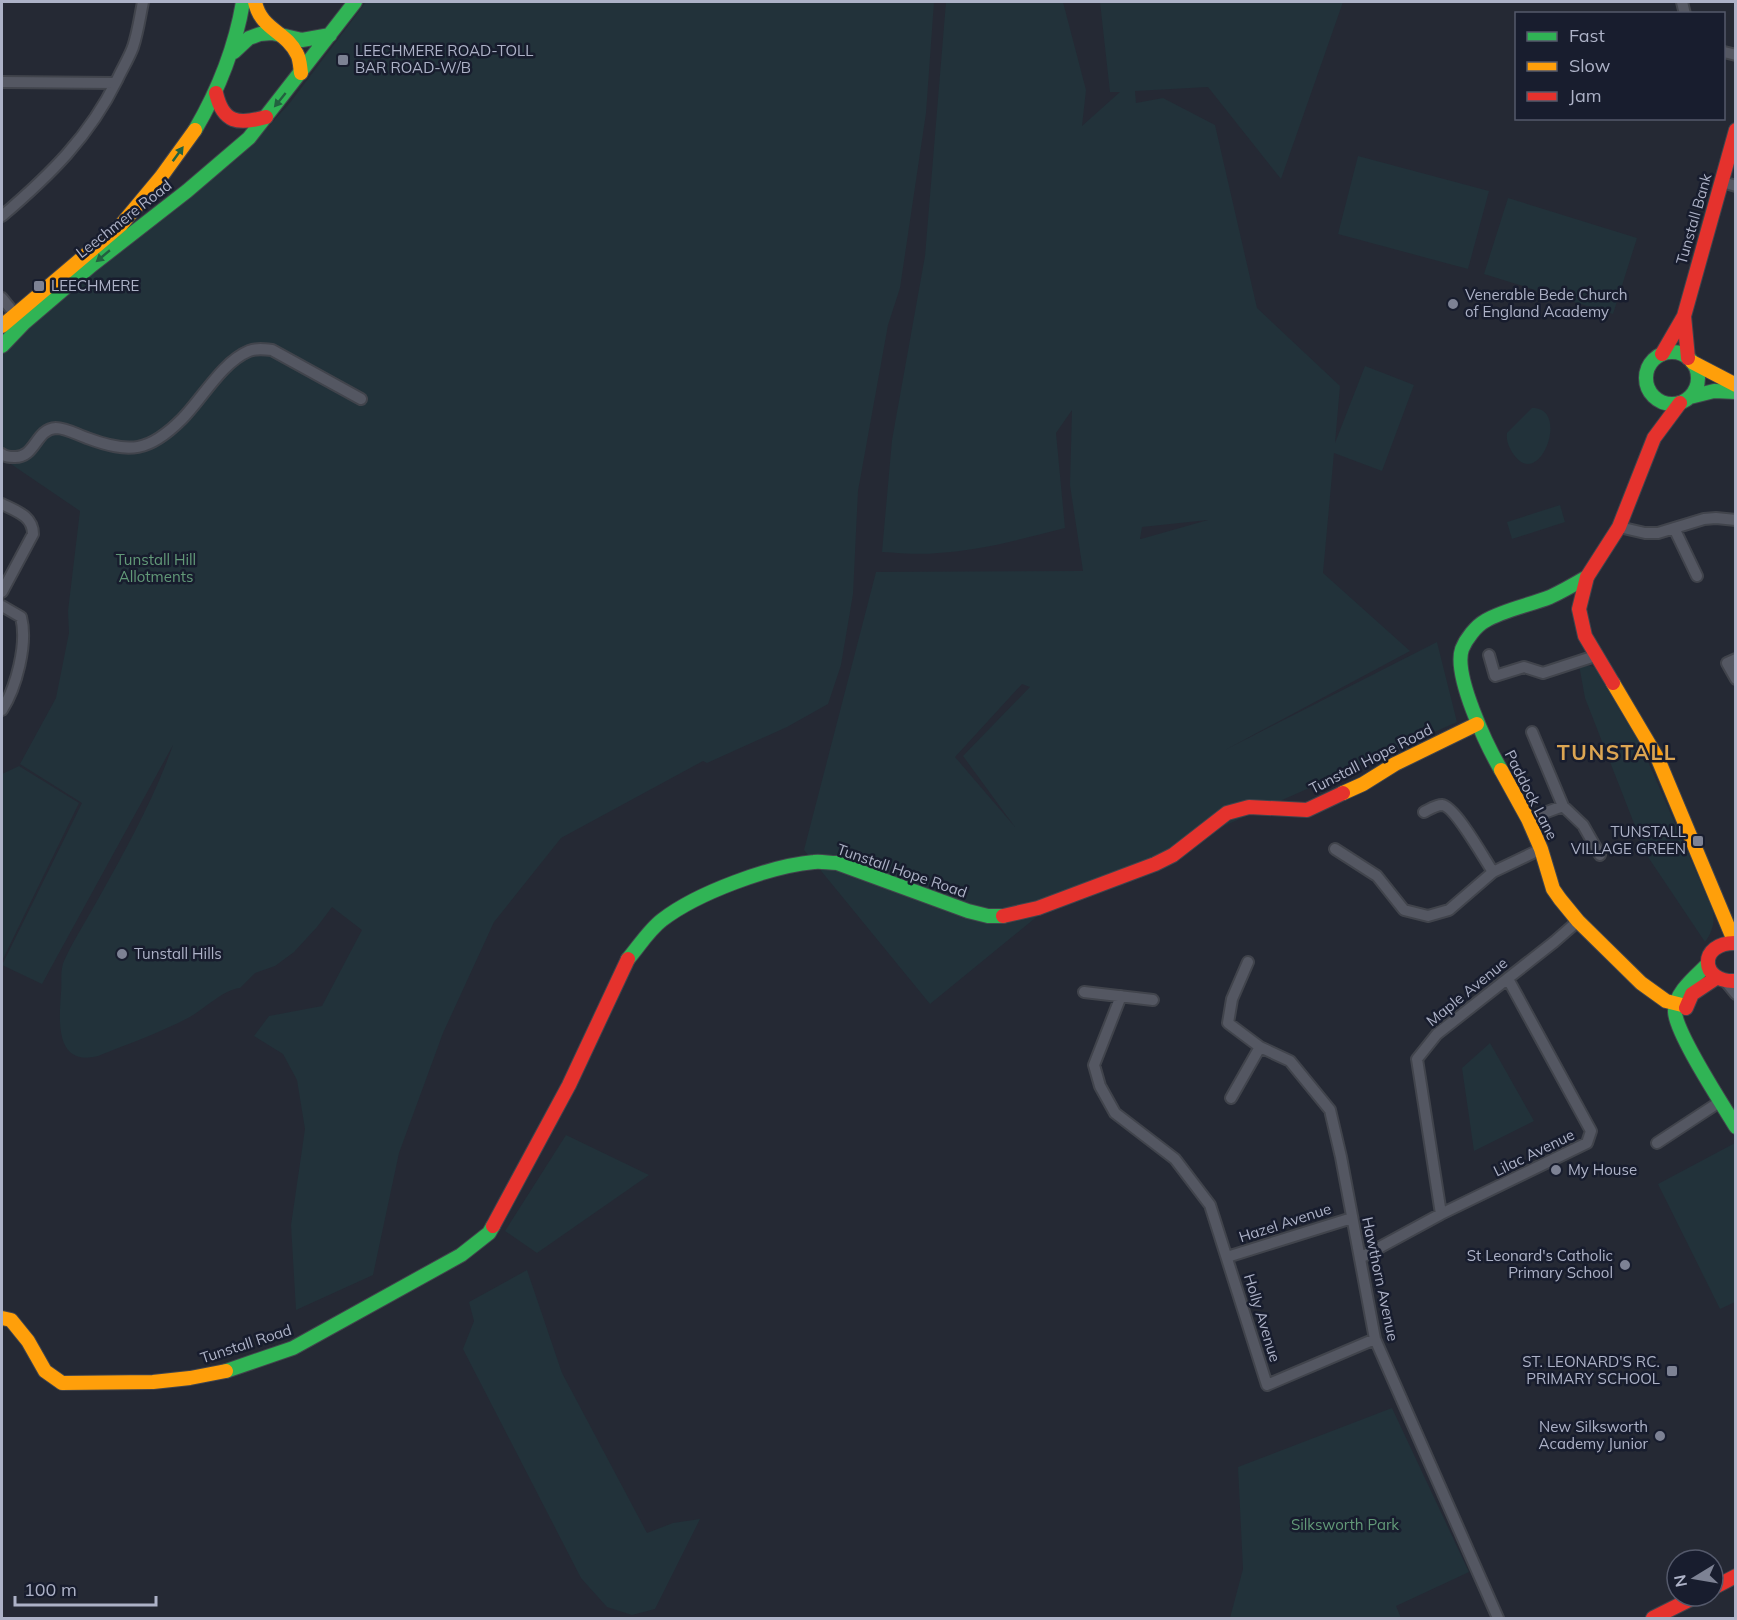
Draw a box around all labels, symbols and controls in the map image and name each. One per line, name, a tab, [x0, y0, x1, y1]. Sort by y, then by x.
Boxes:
legend	[1515, 12, 1725, 120]
text: Fast	[1569, 24, 1605, 47]
place label: LEECHMERE ROAD-TOLL BAR ROAD-W/B	[355, 41, 533, 77]
marker: LEECHMERE ROAD-TOLL BAR ROAD-W/B	[336, 53, 350, 67]
text: Slow	[1569, 54, 1611, 77]
text: Jam	[1569, 84, 1602, 107]
one-way arrow	[273, 92, 286, 108]
one-way arrow	[172, 147, 184, 163]
street label: Tunstall Bank	[1671, 171, 1716, 267]
street label: Leechmere Road	[72, 175, 175, 262]
one-way arrow	[96, 249, 111, 262]
place label: LEECHMERE	[51, 276, 140, 295]
marker: LEECHMERE	[32, 279, 46, 293]
place label: Venerable Bede Church of England Academy	[1465, 285, 1627, 321]
marker: Venerable Bede Church of England Academy	[1446, 297, 1460, 311]
park label: Tunstall Hill Allotments	[116, 550, 196, 586]
street label: Tunstall Hope Road	[1306, 719, 1436, 798]
district label: TUNSTALL	[1557, 739, 1677, 765]
street label: Paddock Lane	[1501, 747, 1562, 843]
place label: TUNSTALL VILLAGE GREEN	[1571, 822, 1686, 858]
marker: TUNSTALL VILLAGE GREEN	[1691, 834, 1705, 848]
street label: Tunstall Hope Road	[835, 839, 970, 902]
place label: Tunstall Hills	[134, 944, 222, 963]
marker: Tunstall Hills	[115, 947, 129, 961]
street label: Maple Avenue	[1422, 953, 1511, 1030]
street label: Lilac Avenue	[1490, 1125, 1577, 1180]
place label: My House	[1568, 1160, 1637, 1179]
marker: My House	[1549, 1163, 1563, 1177]
street label: Hazel Avenue	[1236, 1199, 1333, 1246]
street label: Hawthorn Avenue	[1358, 1215, 1403, 1343]
place label: St Leonard's Catholic Primary School	[1467, 1246, 1613, 1282]
marker: St Leonard's Catholic Primary School	[1618, 1258, 1632, 1272]
street label: Holly Avenue	[1240, 1271, 1285, 1364]
street label: Tunstall Road	[198, 1320, 294, 1367]
place label: ST. LEONARD'S RC. PRIMARY SCHOOL	[1522, 1352, 1660, 1388]
marker: ST. LEONARD'S RC. PRIMARY SCHOOL	[1665, 1364, 1679, 1378]
place label: New Silksworth Academy Junior	[1539, 1417, 1649, 1453]
marker: New Silksworth Academy Junior	[1653, 1429, 1667, 1443]
park label: Silksworth Park	[1291, 1515, 1399, 1534]
north arrow	[1665, 1548, 1725, 1608]
scale bar	[15, 1569, 156, 1607]
text: N	[1669, 1573, 1691, 1589]
text: 100 m	[24, 1578, 77, 1601]

